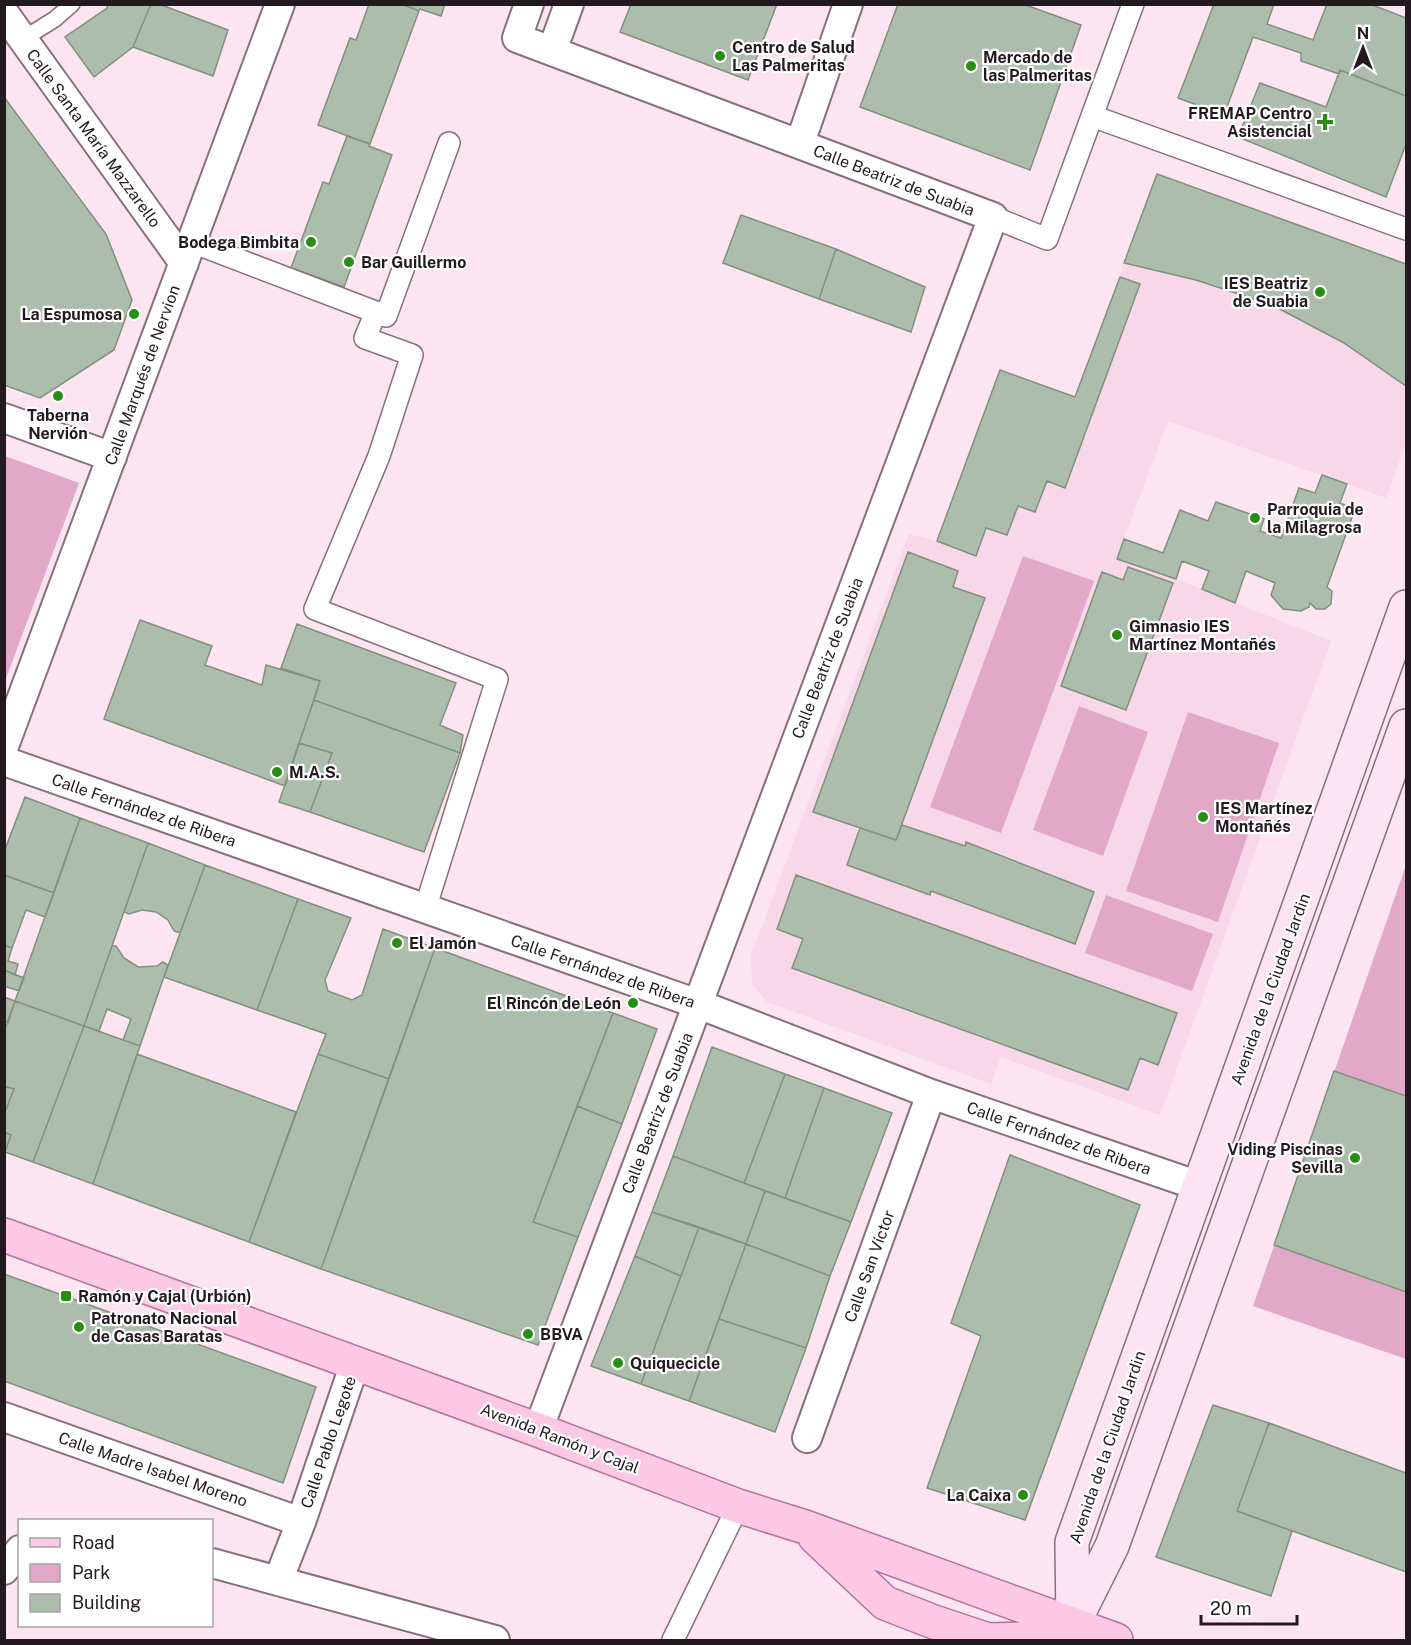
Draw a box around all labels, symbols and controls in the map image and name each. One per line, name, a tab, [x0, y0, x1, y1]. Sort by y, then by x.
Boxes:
north arrow	[1333, 18, 1393, 78]
text: N	[1357, 24, 1369, 43]
place label: Centro de Salud Las Palmeritas	[732, 38, 855, 75]
street label: Calle Santa María Mazzarello	[23, 46, 165, 231]
place label: Mercado de las Palmeritas	[983, 48, 1092, 85]
marker: Centro de Salud Las Palmeritas	[713, 49, 727, 63]
marker: Mercado de las Palmeritas	[964, 59, 978, 73]
place label: FREMAP Centro Asistencial	[1188, 104, 1312, 141]
marker: FREMAP Centro Asistencial	[1316, 113, 1334, 131]
street label: Calle Beatriz de Suabia	[810, 141, 977, 220]
place label: Bodega Bimbita	[178, 233, 299, 252]
marker: Bodega Bimbita	[304, 235, 318, 249]
place label: Bar Guillermo	[361, 253, 466, 272]
marker: Bar Guillermo	[342, 255, 356, 269]
place label: IES Beatriz de Suabia	[1224, 274, 1308, 311]
street label: Calle Marqués de Nervion	[101, 282, 184, 468]
marker: IES Beatriz de Suabia	[1313, 285, 1327, 299]
place label: La Espumosa	[21, 305, 122, 324]
marker: La Espumosa	[127, 307, 141, 321]
marker: Taberna Nervión	[51, 389, 65, 403]
place label: Taberna Nervión	[27, 406, 89, 443]
place label: Parroquia de la Milagrosa	[1267, 500, 1364, 537]
marker: Parroquia de la Milagrosa	[1248, 511, 1262, 525]
street label: Calle Beatriz de Suabia	[788, 575, 867, 742]
place label: Gimnasio IES Martínez Montañés	[1129, 617, 1276, 654]
marker: Gimnasio IES Martínez Montañés	[1110, 628, 1124, 642]
place label: M.A.S.	[289, 763, 340, 782]
marker: M.A.S.	[270, 765, 284, 779]
street label: Calle Fernández de Ribera	[49, 770, 239, 851]
place label: IES Martínez Montañés	[1215, 799, 1313, 836]
marker: IES Martínez Montañés	[1196, 810, 1210, 824]
street label: Avenida de la Ciudad Jardin	[1227, 891, 1314, 1088]
street label: Calle Fernández de Ribera	[508, 931, 698, 1012]
place label: El Jamón	[409, 934, 476, 953]
marker: El Jamón	[390, 936, 404, 950]
place label: El Rincón de León	[487, 994, 621, 1013]
marker: El Rincón de León	[626, 996, 640, 1010]
street label: Calle Beatriz de Suabia	[618, 1030, 697, 1197]
street label: Calle Fernández de Ribera	[964, 1098, 1154, 1179]
place label: Viding Piscinas Sevilla	[1227, 1140, 1343, 1177]
marker: Viding Piscinas Sevilla	[1348, 1151, 1362, 1165]
street label: Calle San Víctor	[840, 1207, 899, 1325]
place label: Ramón y Cajal (Urbión)	[78, 1287, 252, 1306]
marker: Ramón y Cajal (Urbión)	[59, 1289, 73, 1303]
place label: Patronato Nacional de Casas Baratas	[91, 1309, 237, 1346]
marker: Patronato Nacional de Casas Baratas	[72, 1320, 86, 1334]
place label: BBVA	[540, 1325, 583, 1344]
marker: BBVA	[521, 1327, 535, 1341]
street label: Avenida de la Ciudad Jardin	[1065, 1348, 1149, 1546]
place label: Quiquecicle	[630, 1354, 720, 1373]
marker: Quiquecicle	[611, 1356, 625, 1370]
street label: Calle Pablo Legote	[297, 1373, 360, 1511]
street label: Avenida Ramón y Cajal	[478, 1399, 642, 1478]
street label: Calle Madre Isabel Moreno	[56, 1428, 250, 1511]
place label: La Caixa	[946, 1486, 1011, 1505]
marker: La Caixa	[1016, 1488, 1030, 1502]
legend	[18, 1519, 213, 1627]
text: Road	[72, 1532, 115, 1553]
text: Park	[72, 1562, 110, 1583]
scale bar	[1201, 1588, 1297, 1626]
text: Building	[72, 1592, 141, 1613]
text: 20 m	[1210, 1598, 1252, 1619]

